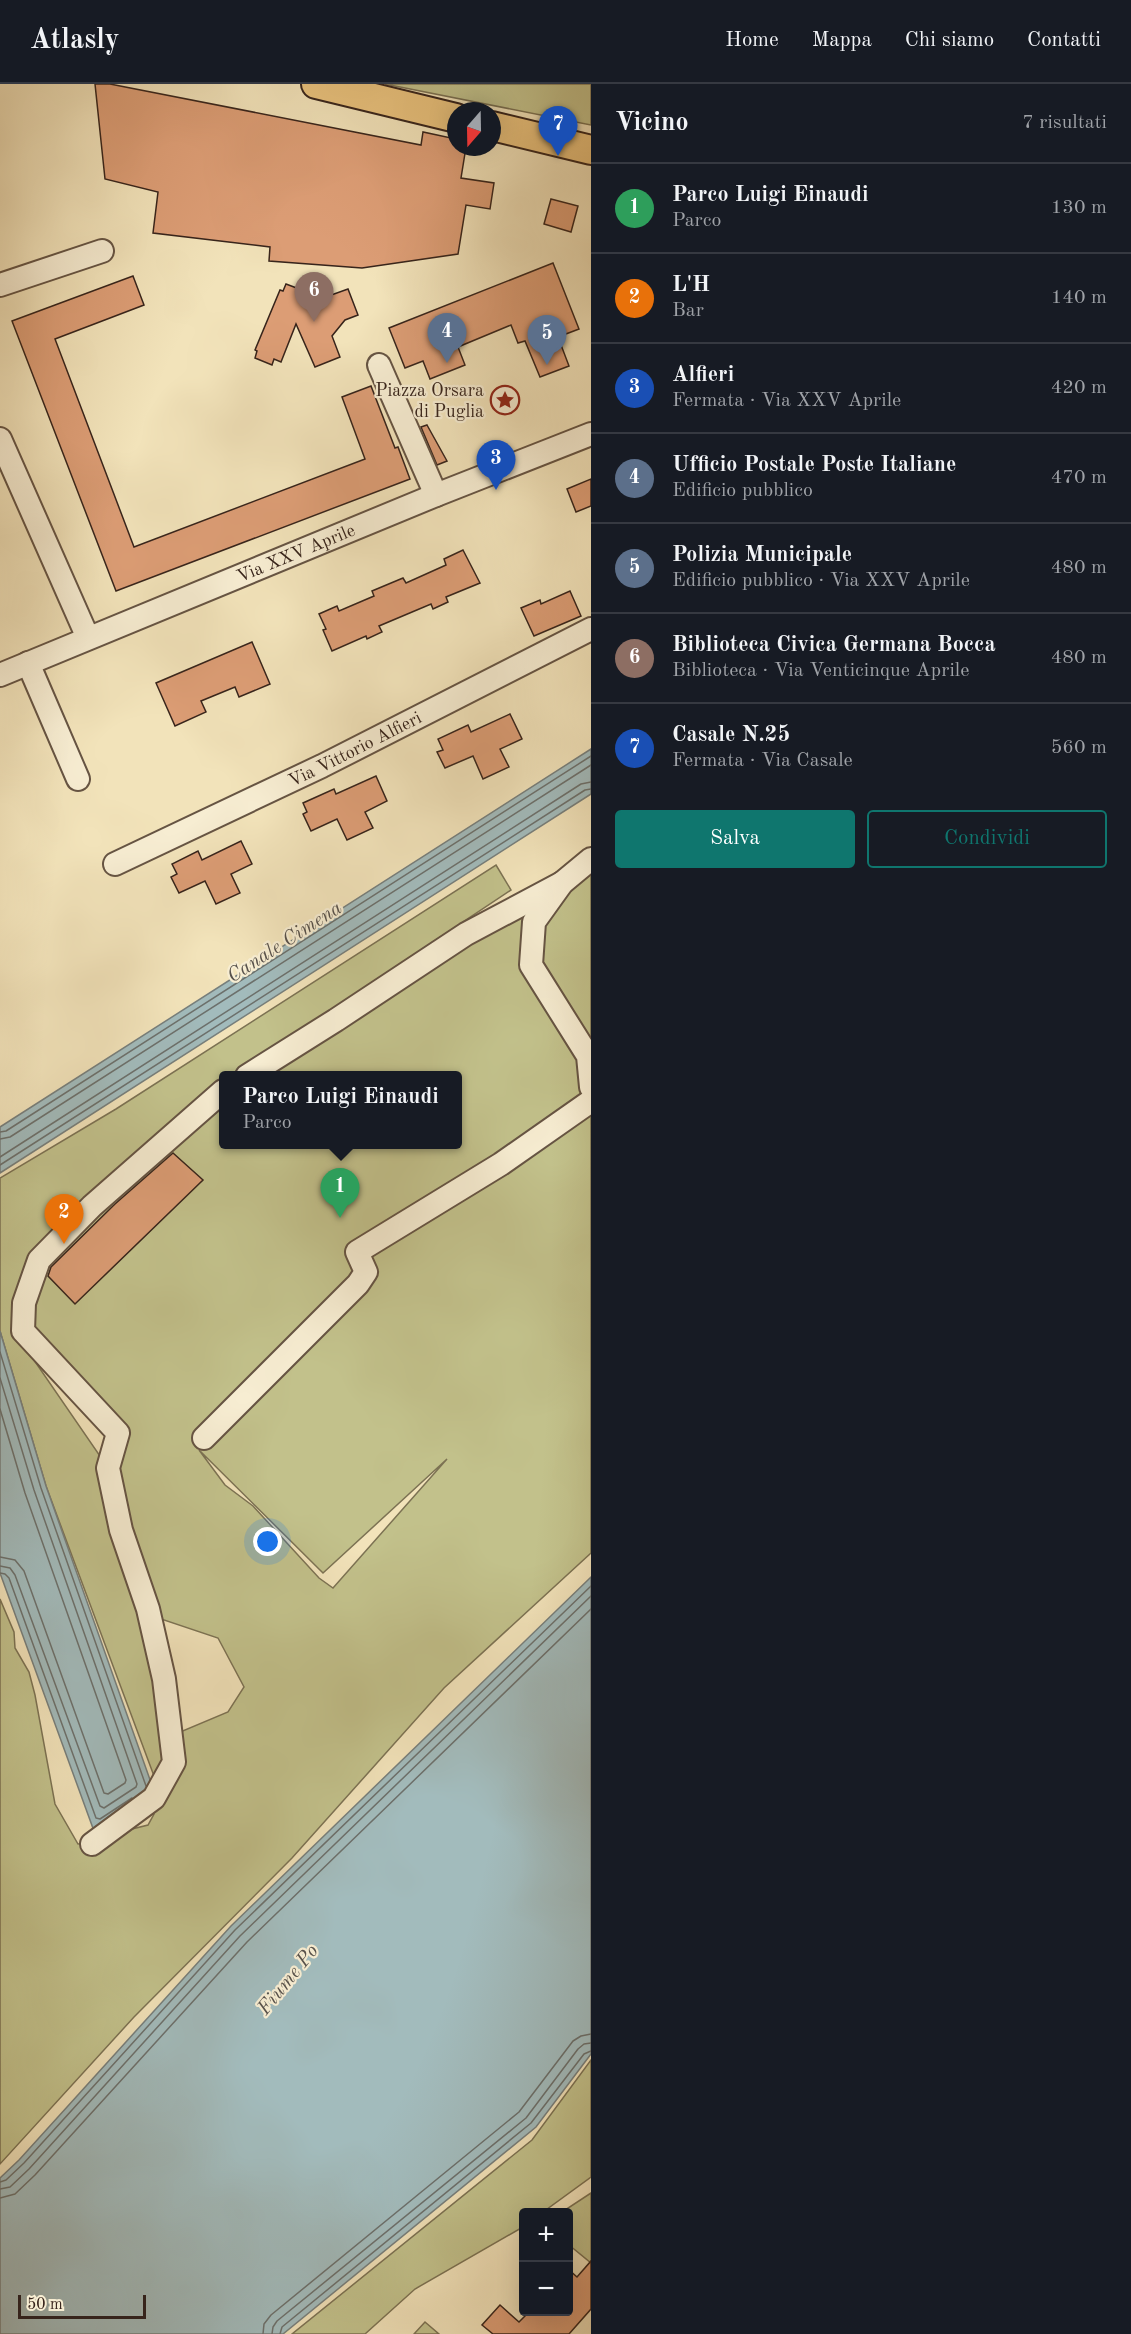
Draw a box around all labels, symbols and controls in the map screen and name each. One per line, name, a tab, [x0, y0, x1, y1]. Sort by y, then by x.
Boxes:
text: Atlasly	[30, 27, 120, 55]
text: Home	[725, 30, 779, 51]
text: Mappa	[812, 30, 872, 51]
text: Chi siamo	[905, 30, 994, 51]
text: Contatti	[1027, 30, 1101, 51]
north arrow	[447, 102, 501, 156]
pin: 7	[538, 106, 578, 156]
text: Vicino	[615, 110, 689, 136]
text: 7 risultati	[1022, 113, 1107, 133]
text: Parco Luigi Einaudi	[672, 184, 869, 206]
text: 1	[629, 198, 640, 218]
text: 130 m	[1051, 198, 1107, 218]
text: Parco	[672, 211, 721, 231]
pin: 6	[294, 272, 334, 322]
text: L'H	[672, 274, 710, 296]
text: 2	[629, 288, 640, 308]
text: 140 m	[1051, 288, 1107, 308]
text: Bar	[672, 301, 704, 321]
pin: 4	[428, 314, 466, 363]
pin: 5	[528, 316, 566, 365]
text: Alfieri	[672, 364, 734, 386]
text: 3	[629, 378, 640, 398]
text: 420 m	[1051, 378, 1107, 398]
place label: Piazza Orsara di Puglia	[375, 382, 484, 421]
place icon: Piazza Orsara di Puglia	[489, 384, 521, 416]
text: Fermata · Via XXV Aprile	[672, 391, 901, 411]
pin: 3	[476, 440, 516, 490]
text: Ufficio Postale Poste Italiane	[672, 454, 956, 476]
text: 4	[629, 468, 640, 488]
text: 470 m	[1051, 468, 1107, 488]
text: Edificio pubblico	[672, 481, 813, 501]
street label: Via XXV Aprile	[234, 521, 358, 586]
text: Polizia Municipale	[672, 544, 852, 566]
text: 5	[629, 558, 640, 578]
text: 480 m	[1051, 558, 1107, 578]
text: Edificio pubblico · Via XXV Aprile	[672, 571, 970, 591]
text: Biblioteca Civica Germana Bocca	[672, 634, 996, 656]
text: 6	[629, 648, 640, 668]
text: 480 m	[1051, 648, 1107, 668]
text: Biblioteca · Via Venticinque Aprile	[672, 661, 969, 681]
street label: Via Vittorio Alfieri	[286, 709, 425, 791]
text: Casale N.25	[672, 724, 790, 746]
text: 7	[629, 738, 640, 758]
text: 560 m	[1051, 738, 1107, 758]
text: Fermata · Via Casale	[672, 751, 853, 771]
button: Salva	[615, 810, 855, 868]
button: Condividi	[867, 810, 1107, 868]
water label: Canale Cimena	[224, 898, 346, 987]
popup	[219, 1071, 462, 1149]
text: Parco Luigi Einaudi	[242, 1086, 439, 1108]
text: Parco	[242, 1113, 292, 1133]
pin: 1	[320, 1168, 360, 1218]
pin: 2	[44, 1194, 84, 1244]
your location	[253, 1527, 282, 1556]
water label: Fiume Po	[254, 1941, 323, 2020]
map controls	[519, 2208, 573, 2316]
button: +	[519, 2208, 573, 2262]
button: −	[519, 2262, 573, 2316]
scale bar	[18, 2292, 146, 2320]
text: 50 m	[27, 2297, 63, 2313]

